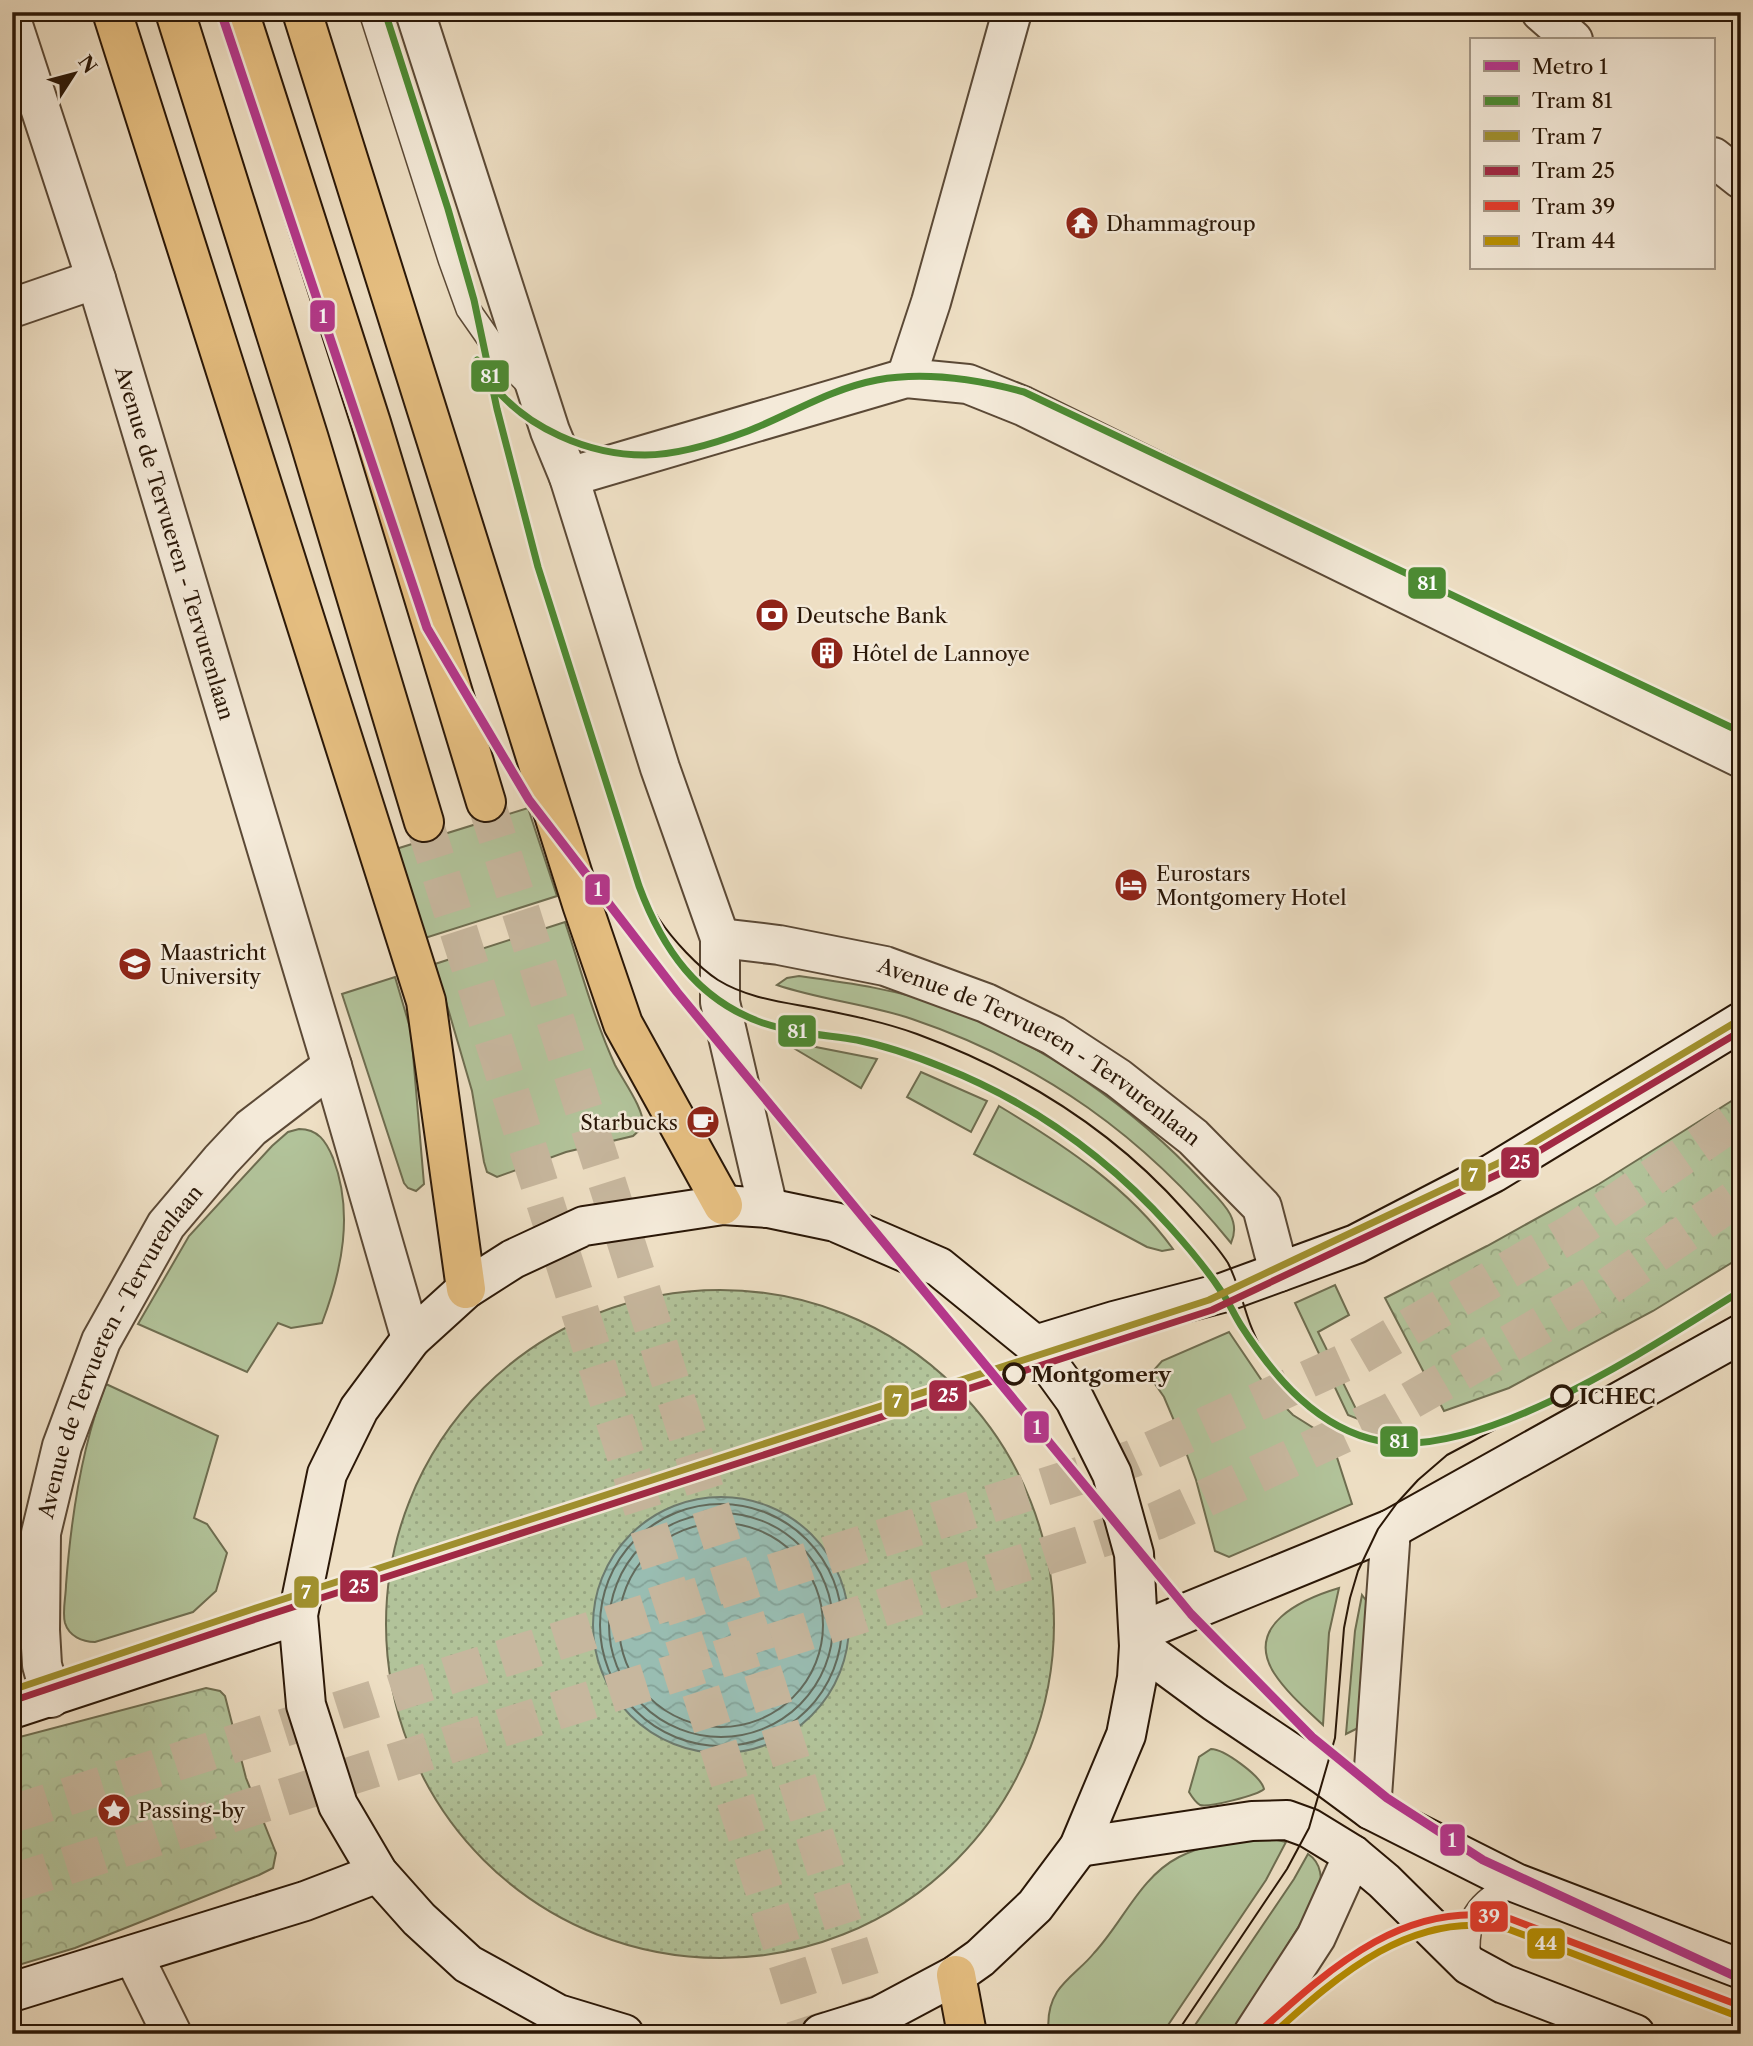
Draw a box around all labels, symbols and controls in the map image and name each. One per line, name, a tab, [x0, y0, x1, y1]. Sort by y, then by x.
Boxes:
north arrow	[38, 38, 108, 108]
legend	[1470, 38, 1714, 270]
text: N	[73, 51, 102, 78]
text: Metro 1	[1532, 54, 1608, 79]
text: Tram 81	[1532, 88, 1613, 113]
text: Tram 7	[1532, 124, 1602, 149]
text: Tram 25	[1532, 158, 1615, 183]
text: Tram 39	[1532, 194, 1615, 219]
temple icon: Dhammagroup	[1063, 204, 1101, 242]
place label: Dhammagroup	[1106, 211, 1256, 236]
text: Tram 44	[1532, 228, 1616, 253]
line badge: 1	[309, 299, 336, 333]
text: 1	[319, 305, 328, 328]
line badge: 81	[470, 359, 510, 393]
street label: Avenue de Tervueren - Tervurenlaan	[110, 362, 240, 723]
text: 81	[480, 365, 501, 388]
line badge: 81	[1407, 566, 1447, 600]
text: 81	[1417, 572, 1438, 595]
bank icon: Deutsche Bank	[753, 596, 791, 634]
place label: Deutsche Bank	[796, 603, 948, 628]
building icon: Hôtel de Lannoye	[808, 634, 846, 672]
place label: Hôtel de Lannoye	[852, 641, 1030, 666]
place label: Eurostars Montgomery Hotel	[1156, 861, 1347, 910]
hotel icon: Eurostars Montgomery Hotel	[1112, 866, 1150, 904]
line badge: 1	[584, 873, 611, 906]
text: 1	[594, 878, 603, 901]
place label: Maastricht University	[160, 940, 267, 989]
school or university icon: Maastricht University	[116, 945, 154, 983]
street label: Avenue de Tervueren - Tervurenlaan	[874, 952, 1206, 1151]
line badge: 81	[777, 1014, 817, 1048]
text: 81	[787, 1020, 808, 1043]
cafe icon: Starbucks	[684, 1103, 722, 1141]
place label: Starbucks	[580, 1110, 678, 1135]
line badge: 25	[1500, 1146, 1540, 1179]
text: 25	[1509, 1151, 1531, 1174]
line badge: 7	[1460, 1158, 1487, 1192]
text: 7	[1468, 1164, 1478, 1187]
street label: Avenue de Tervueren - Tervurenlaan	[32, 1179, 207, 1522]
place label: Montgomery	[1031, 1362, 1172, 1387]
marker: Montgomery	[1003, 1363, 1025, 1385]
line badge: 25	[928, 1379, 968, 1412]
line badge: 7	[883, 1384, 910, 1418]
text: 25	[937, 1384, 959, 1407]
place label: ICHEC	[1579, 1384, 1656, 1409]
marker: ICHEC	[1551, 1385, 1573, 1407]
text: 7	[892, 1390, 902, 1413]
line badge: 1	[1023, 1410, 1050, 1444]
text: 1	[1033, 1416, 1042, 1439]
line badge: 81	[1379, 1425, 1419, 1458]
text: 81	[1389, 1430, 1410, 1453]
line badge: 25	[339, 1569, 379, 1603]
line badge: 7	[293, 1575, 320, 1609]
text: 25	[348, 1575, 370, 1598]
text: 7	[301, 1581, 311, 1604]
place icon: Passing-by	[95, 1791, 133, 1829]
place label: Passing-by	[138, 1798, 245, 1823]
line badge: 1	[1439, 1823, 1466, 1857]
text: 1	[1448, 1829, 1457, 1852]
line badge: 39	[1469, 1900, 1509, 1933]
text: 39	[1478, 1905, 1500, 1928]
line badge: 44	[1526, 1927, 1566, 1960]
text: 44	[1535, 1932, 1557, 1955]

